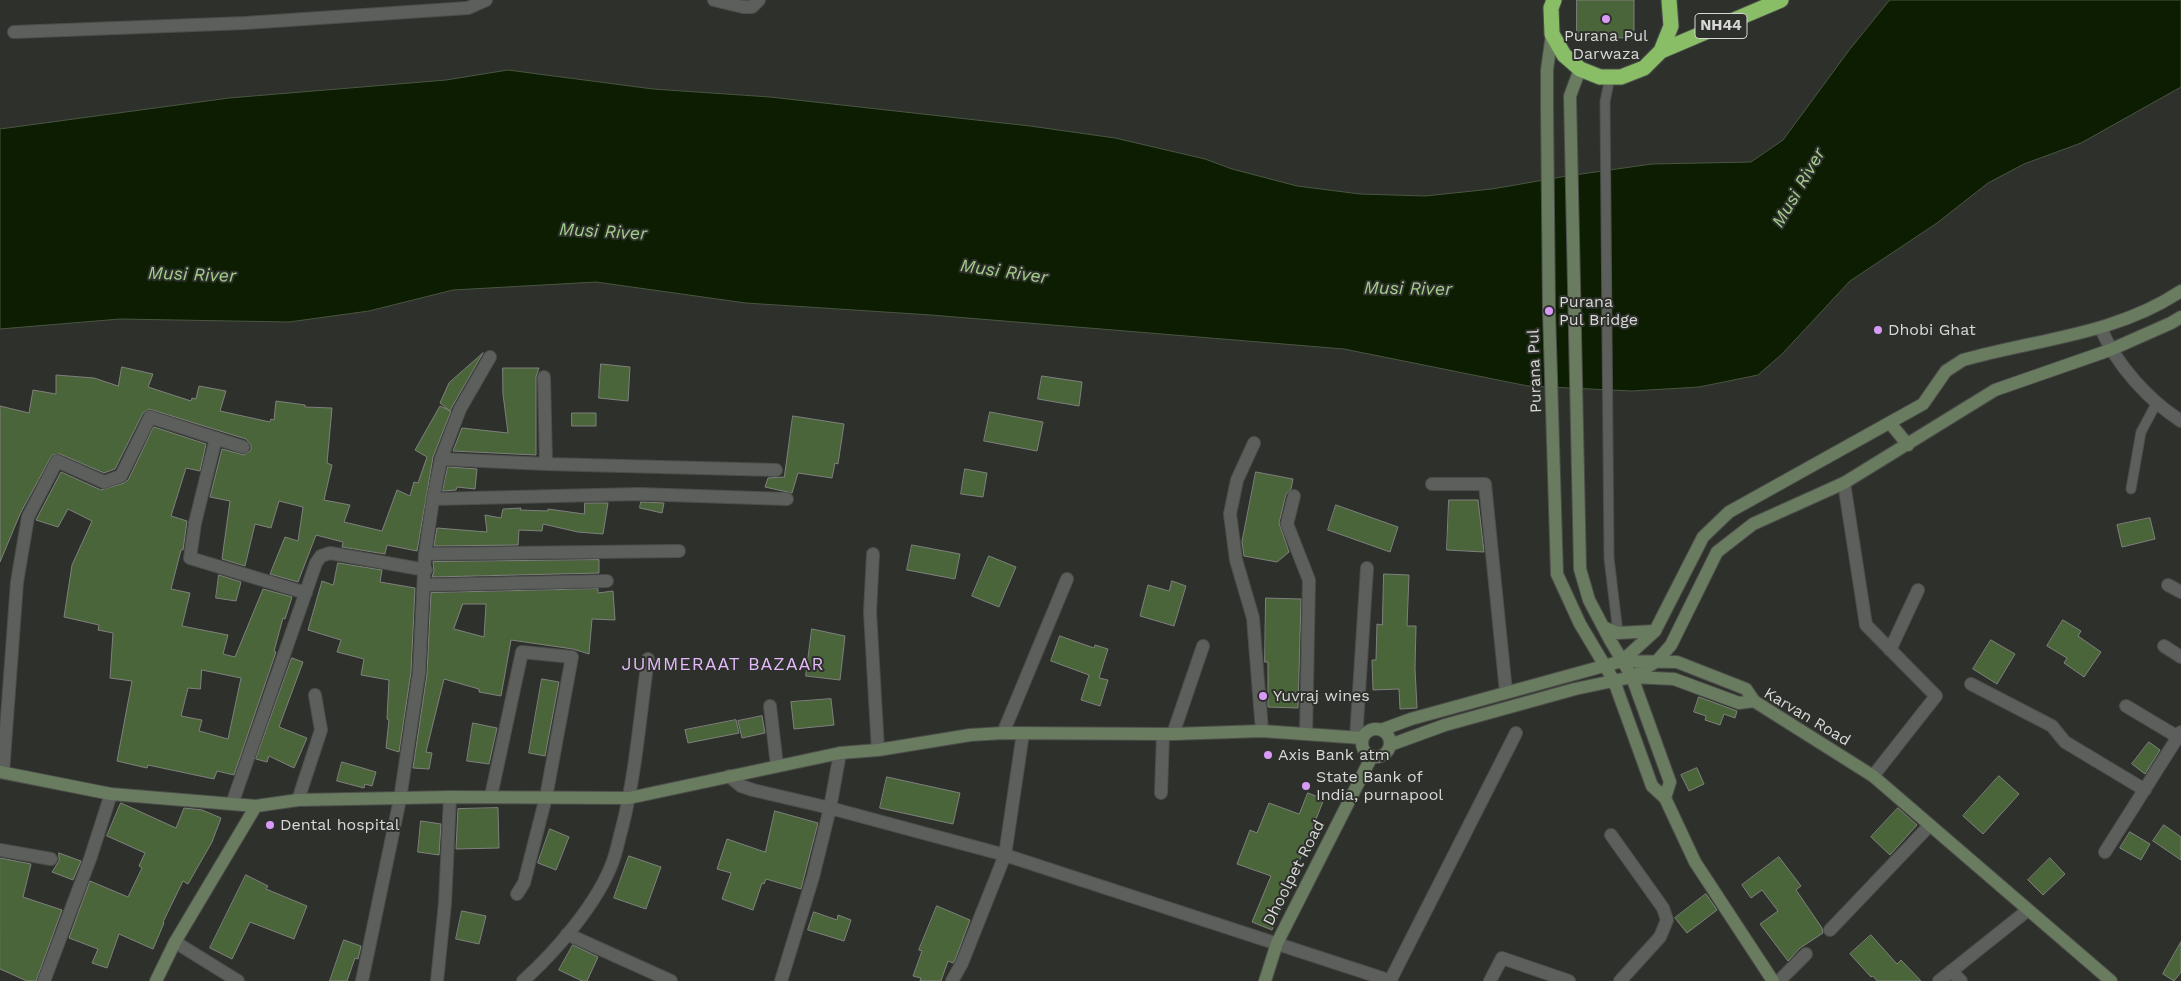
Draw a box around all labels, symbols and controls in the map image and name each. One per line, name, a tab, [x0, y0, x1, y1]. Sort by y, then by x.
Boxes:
marker: Purana Pul Darwaza	[1600, 13, 1612, 25]
road number: NH44	[1695, 14, 1747, 38]
place label: Purana Pul Darwaza	[1564, 26, 1648, 64]
water label: Musi River	[1768, 144, 1830, 232]
water label: Musi River	[558, 219, 648, 245]
water label: Musi River	[959, 255, 1049, 289]
water label: Musi River	[148, 263, 236, 287]
water label: Musi River	[1364, 277, 1452, 301]
place label: Purana Pul Bridge	[1559, 292, 1638, 330]
marker: Purana Pul Bridge	[1543, 305, 1555, 317]
place label: Dhobi Ghat	[1888, 320, 1976, 340]
marker: Dhobi Ghat	[1872, 324, 1884, 336]
street label: Purana Pul	[1524, 329, 1546, 413]
district label: JUMMERAAT BAZAAR	[620, 654, 826, 676]
street label: Karvan Road	[1760, 684, 1854, 750]
place label: Yuvraj wines	[1273, 686, 1370, 706]
marker: Yuvraj wines	[1257, 690, 1269, 702]
place label: Axis Bank atm	[1278, 745, 1390, 765]
marker: Axis Bank atm	[1262, 749, 1274, 761]
place label: State Bank of India, purnapool	[1316, 767, 1443, 805]
marker: State Bank of India, purnapool	[1300, 780, 1312, 792]
place label: Dental hospital	[280, 815, 400, 835]
street label: Dhoolpet Road	[1259, 817, 1329, 929]
marker: Dental hospital	[264, 819, 276, 831]

